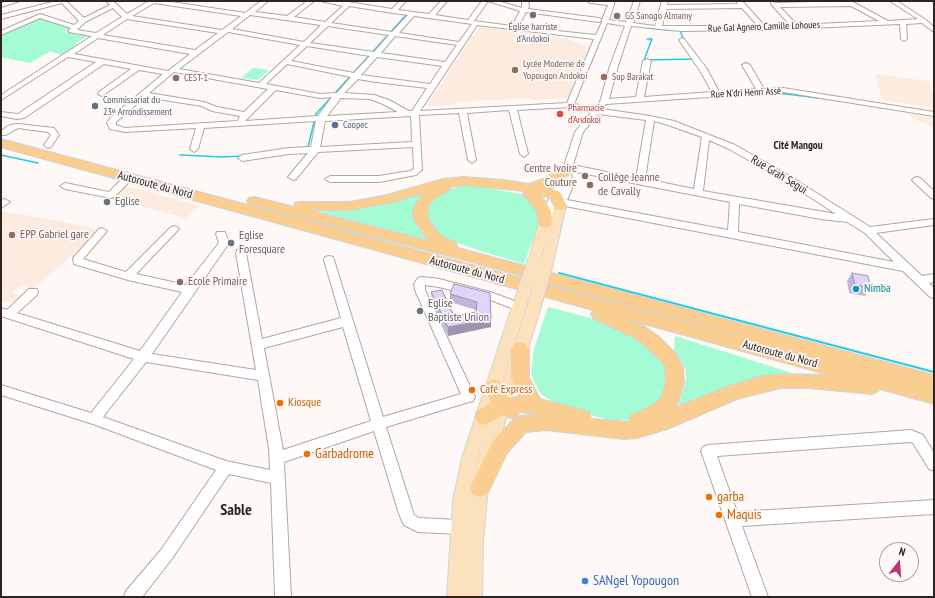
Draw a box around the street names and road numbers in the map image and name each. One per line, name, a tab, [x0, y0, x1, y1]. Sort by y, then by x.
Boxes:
street label: Rue Gal Agnero Camille Lohoues	[708, 19, 820, 35]
street label: Rue N’dri Henri Assé	[711, 85, 781, 101]
street label: Rue Grah Segui	[748, 153, 810, 197]
street label: Autoroute du Nord	[116, 168, 194, 202]
street label: Autoroute du Nord	[428, 253, 506, 287]
street label: Autoroute du Nord	[741, 337, 819, 371]

